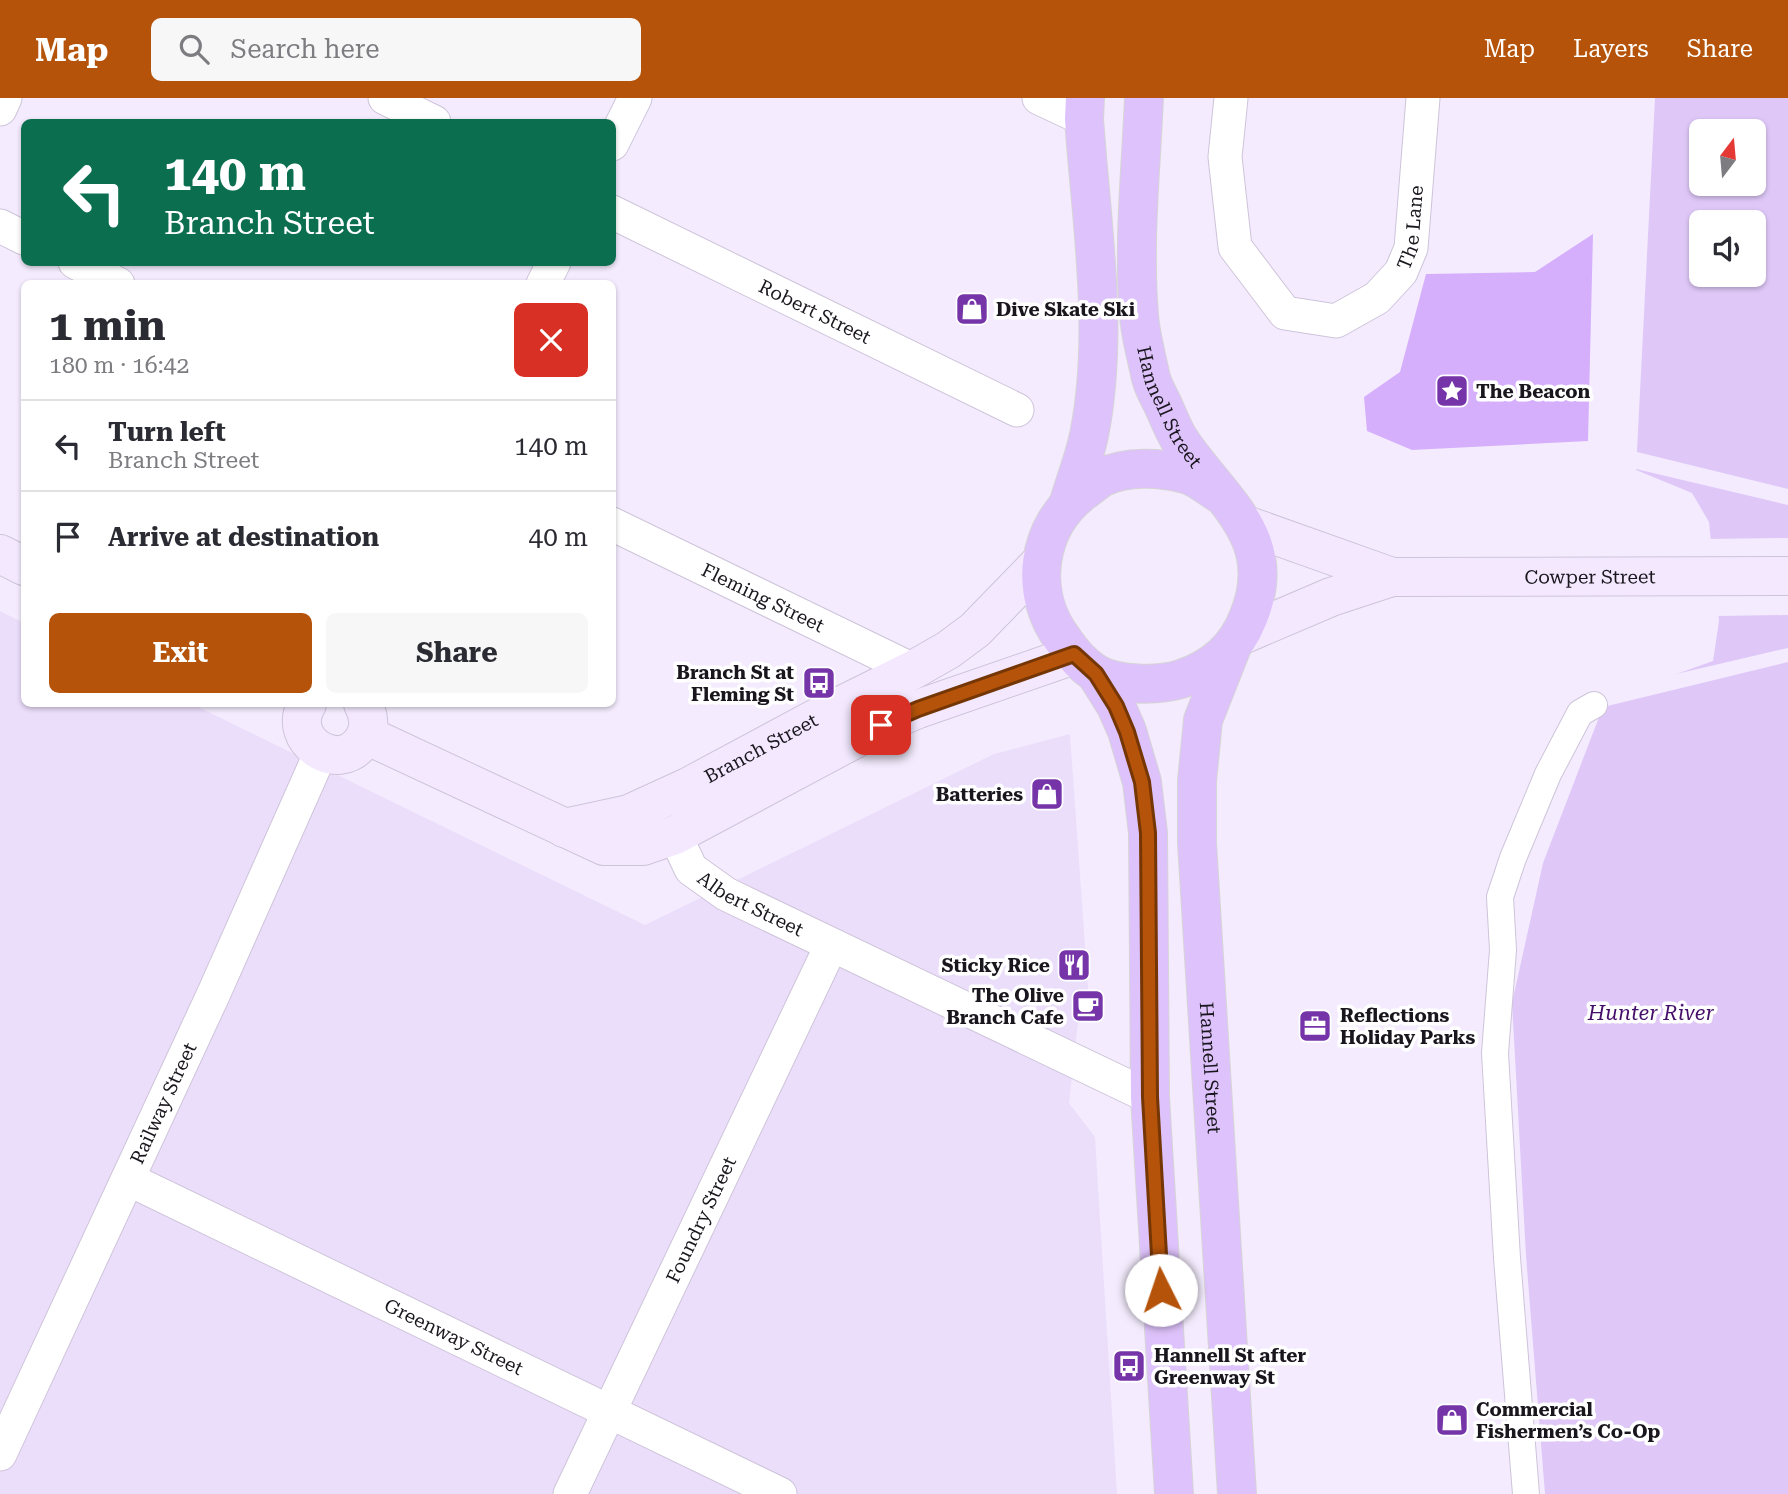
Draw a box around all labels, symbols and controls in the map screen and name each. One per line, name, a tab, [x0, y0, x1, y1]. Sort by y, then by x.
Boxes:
search box	[151, 18, 641, 81]
text: Map	[35, 30, 109, 69]
icon: search	[175, 30, 213, 68]
text: Search here	[231, 34, 380, 64]
text: Map	[1484, 35, 1535, 63]
text: Layers	[1573, 35, 1649, 63]
text: Share	[1687, 35, 1753, 63]
north arrow	[1689, 119, 1766, 196]
map controls	[1689, 119, 1766, 287]
text: 140 m	[164, 145, 306, 202]
icon: left	[49, 147, 140, 238]
street label: The Lane	[1392, 184, 1428, 273]
text: Branch Street	[164, 204, 375, 242]
button: sound	[1689, 210, 1766, 287]
street label: Robert Street	[755, 275, 875, 349]
shop icon: Dive Skate Ski	[953, 290, 991, 328]
place label: Dive Skate Ski	[996, 298, 1135, 321]
text: 1 min	[49, 301, 166, 350]
button: close	[514, 303, 588, 377]
street label: Hannell Street	[1132, 344, 1207, 472]
text: 180 m · 16:42	[49, 352, 189, 379]
place icon: The Beacon	[1433, 372, 1471, 410]
place label: The Beacon	[1476, 380, 1591, 403]
text: Turn left	[108, 417, 226, 447]
icon: left	[49, 427, 87, 465]
text: 140 m	[514, 431, 588, 461]
text: Branch Street	[108, 447, 259, 474]
icon: arrive	[49, 518, 87, 556]
text: Arrive at destination	[108, 522, 379, 552]
text: 40 m	[529, 522, 588, 552]
street label: Fleming Street	[698, 558, 828, 637]
street label: Cowper Street	[1525, 565, 1656, 589]
button: Exit	[49, 613, 312, 693]
button: Share	[326, 613, 588, 693]
place label: Branch St at Fleming St	[676, 661, 794, 706]
bus stop icon: Branch St at Fleming St	[800, 664, 838, 702]
pin	[851, 695, 911, 755]
icon: arrive	[862, 706, 900, 744]
street label: Branch Street	[700, 709, 822, 788]
shop icon: Batteries	[1028, 775, 1066, 813]
place label: Batteries	[936, 783, 1023, 806]
street label: Albert Street	[693, 866, 807, 941]
restaurant icon: Sticky Rice	[1055, 946, 1093, 984]
place label: Sticky Rice	[941, 954, 1050, 977]
place label: The Olive Branch Cafe	[946, 984, 1064, 1029]
cafe icon: The Olive Branch Cafe	[1069, 987, 1107, 1025]
street label: Hannell Street	[1195, 1001, 1226, 1134]
water label: Hunter River	[1587, 1001, 1714, 1025]
place label: Reflections Holiday Parks	[1340, 1004, 1476, 1049]
office icon: Reflections Holiday Parks	[1296, 1007, 1334, 1045]
street label: Railway Street	[125, 1039, 201, 1167]
street label: Foundry Street	[661, 1153, 741, 1287]
position arrow	[1124, 1253, 1198, 1327]
street label: Greenway Street	[381, 1294, 527, 1380]
place label: Hannell St after Greenway St	[1154, 1344, 1307, 1389]
bus stop icon: Hannell St after Greenway St	[1110, 1347, 1148, 1385]
place label: Commercial Fishermen’s Co-Op	[1476, 1398, 1661, 1443]
shop icon: Commercial Fishermen’s Co-Op	[1433, 1401, 1471, 1439]

